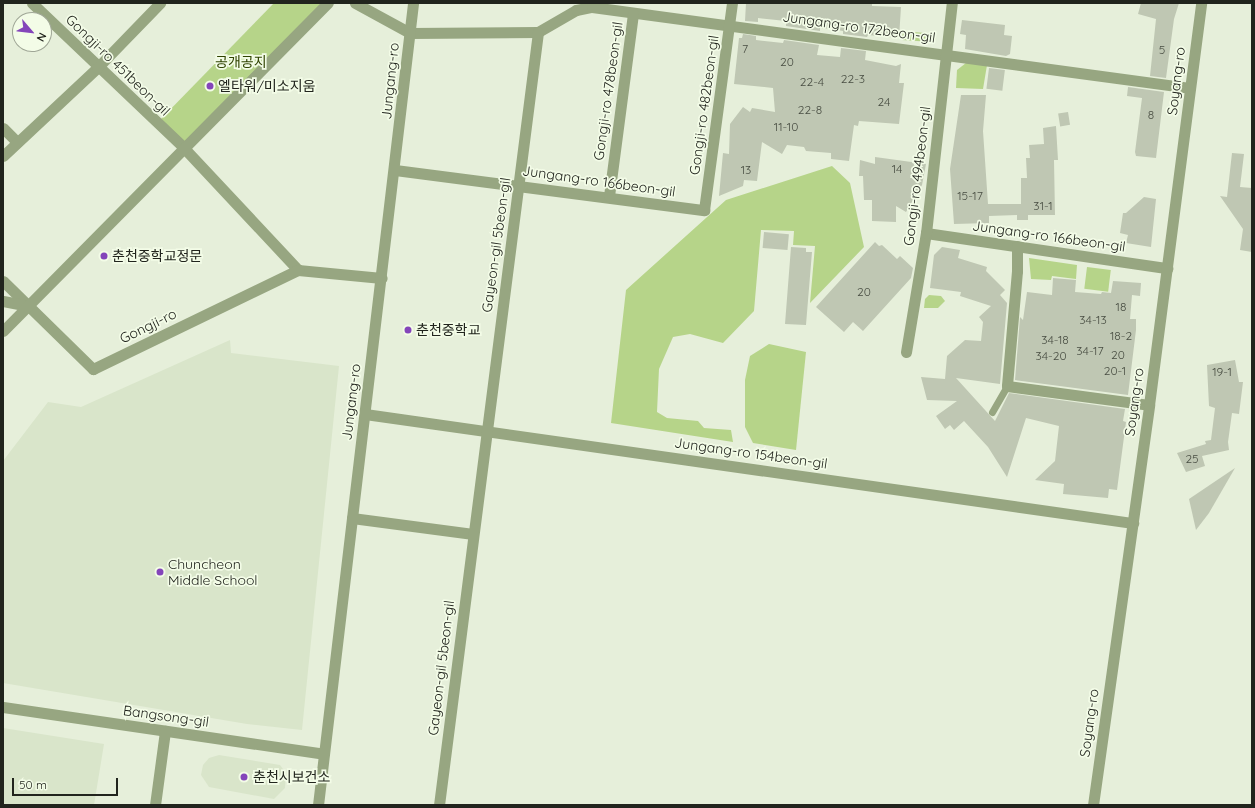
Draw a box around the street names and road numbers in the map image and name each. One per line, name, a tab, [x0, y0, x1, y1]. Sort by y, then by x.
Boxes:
street label: Jungang-ro 172beon-gil	[781, 8, 937, 46]
street label: Gongji-ro 451beon-gil	[62, 11, 174, 119]
street label: Gongji-ro 478beon-gil	[590, 21, 626, 161]
street label: Gongji-ro 482beon-gil	[686, 34, 722, 176]
street label: Jungang-ro	[378, 42, 402, 120]
street label: Soyang-ro	[1163, 46, 1189, 116]
street label: Gongji-ro 494beon-gil	[900, 105, 934, 247]
street label: Jungang-ro 166beon-gil	[521, 162, 677, 200]
street label: Gayeon-gil 5beon-gil	[478, 177, 514, 313]
street label: Jungang-ro 166beon-gil	[971, 217, 1127, 255]
street label: Gongji-ro	[117, 305, 179, 347]
street label: Jungang-ro	[338, 363, 364, 441]
street label: Soyang-ro	[1121, 367, 1147, 437]
street label: Jungang-ro 154beon-gil	[673, 434, 829, 472]
street label: Gayeon-gil 5beon-gil	[424, 599, 458, 737]
street label: Soyang-ro	[1076, 688, 1102, 758]
street label: Bangsong-gil	[122, 702, 210, 730]

